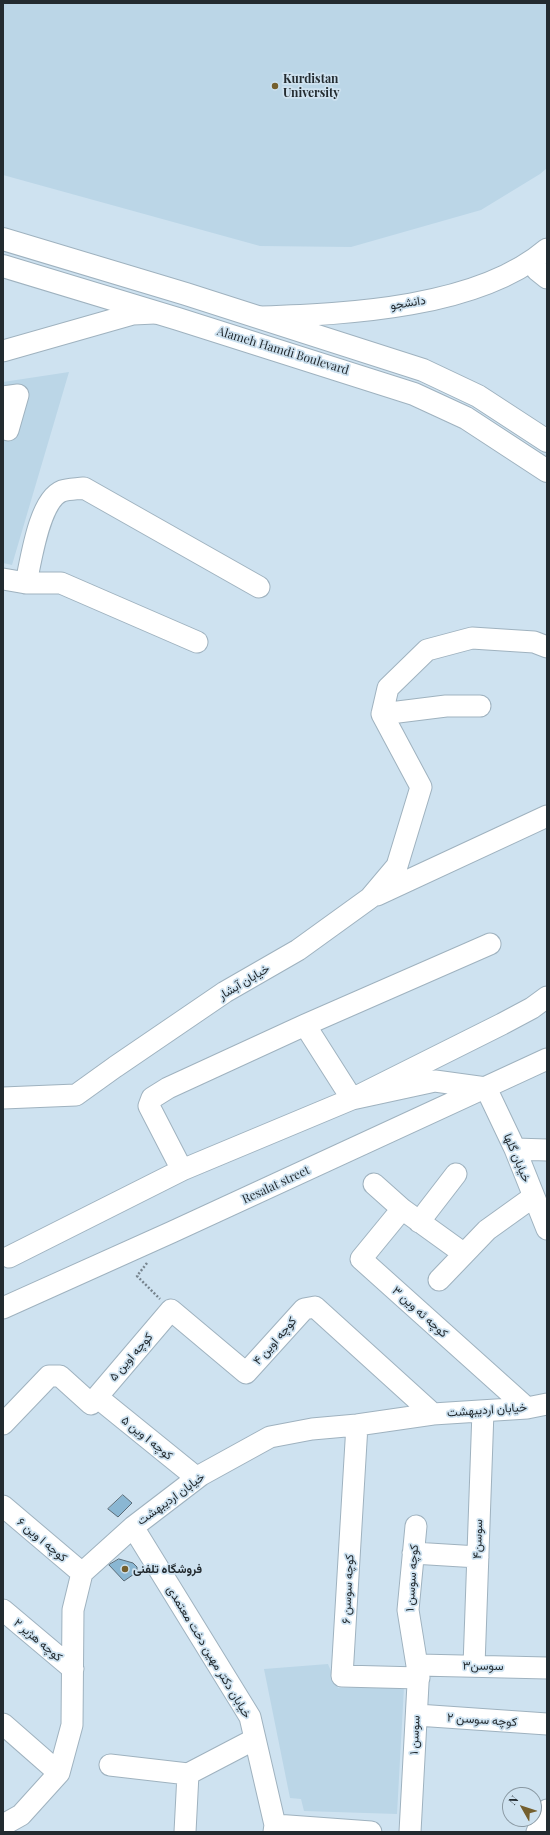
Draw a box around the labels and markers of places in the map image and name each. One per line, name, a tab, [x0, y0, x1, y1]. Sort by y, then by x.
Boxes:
place label: Kurdistan University	[283, 72, 339, 100]
marker: Kurdistan University	[270, 81, 280, 91]
place label: فروشگاه تلفنی	[133, 1562, 202, 1576]
marker: فروشگاه تلفنی	[120, 1564, 130, 1574]

